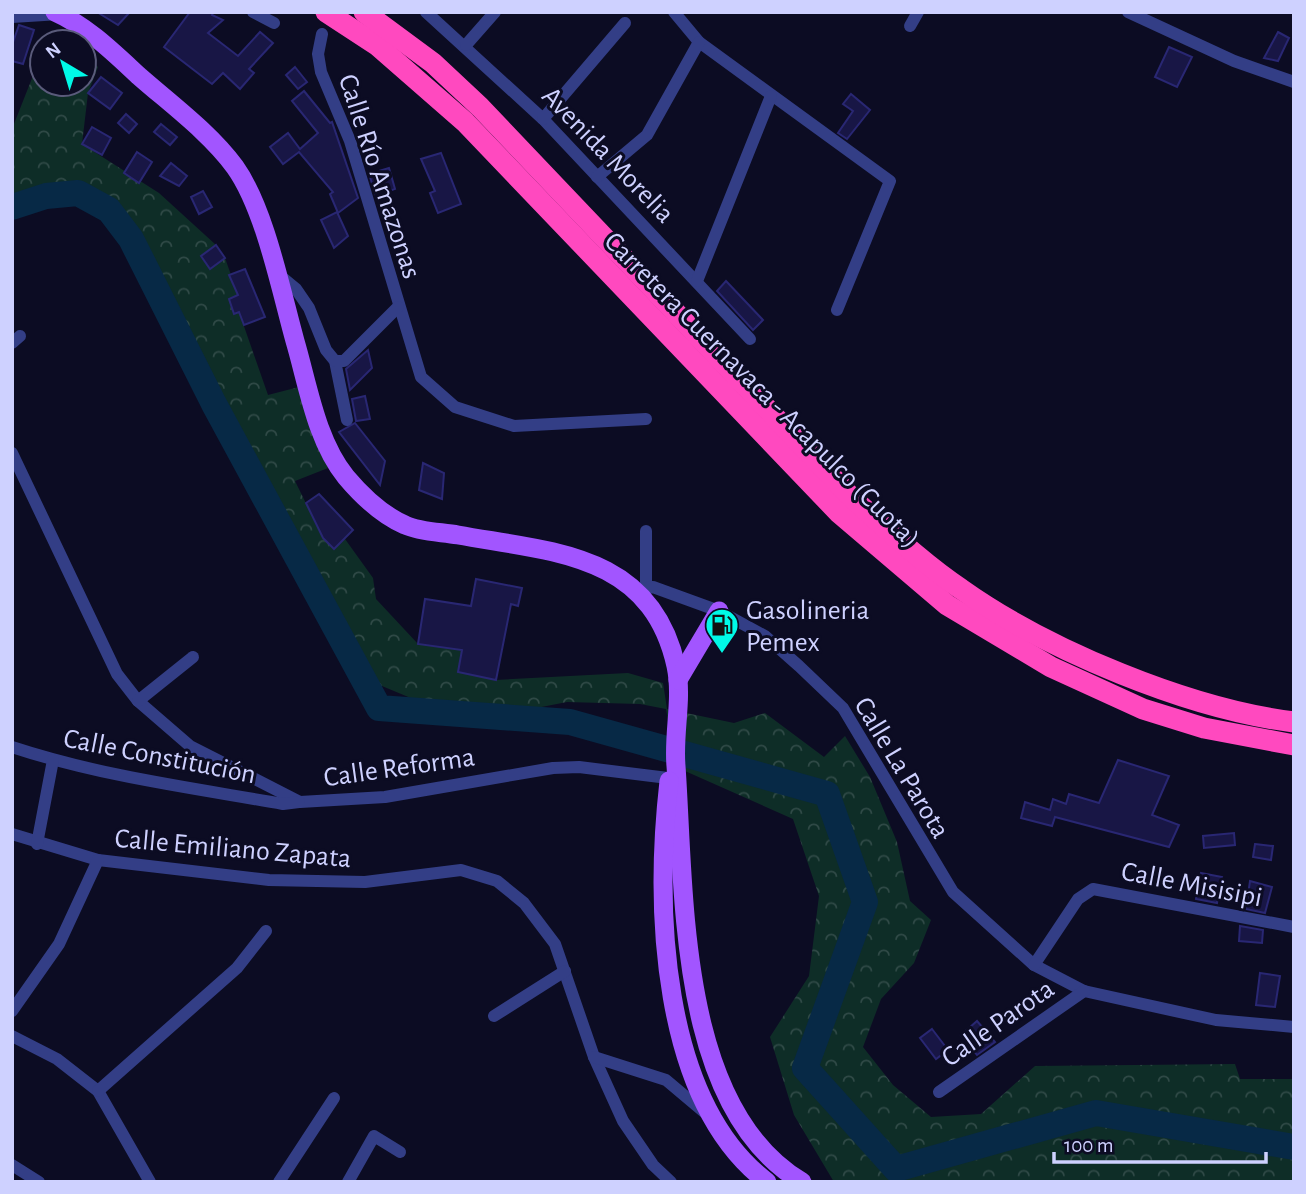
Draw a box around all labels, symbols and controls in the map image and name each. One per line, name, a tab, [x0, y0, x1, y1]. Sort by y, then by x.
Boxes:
north arrow	[28, 28, 98, 98]
text: N	[42, 39, 65, 62]
street label: Calle Río Amazonas	[333, 71, 425, 282]
street label: Avenida Morelia	[536, 82, 679, 229]
street label: Carretera Cuernavaca - Acapulco (Cuota)	[598, 227, 925, 554]
place label: Gasolineria Pemex	[746, 597, 869, 657]
fuel station icon: Gasolineria Pemex	[703, 606, 741, 655]
street label: Calle La Parota	[848, 693, 954, 844]
street label: Calle Constitución	[61, 725, 258, 789]
street label: Calle Reforma	[322, 744, 477, 792]
street label: Calle Emiliano Zapata	[113, 825, 352, 873]
street label: Calle Misisipi	[1119, 858, 1264, 912]
street label: Calle Parota	[937, 975, 1059, 1072]
scale bar	[1054, 1120, 1266, 1164]
text: 100 m	[1064, 1135, 1114, 1156]

